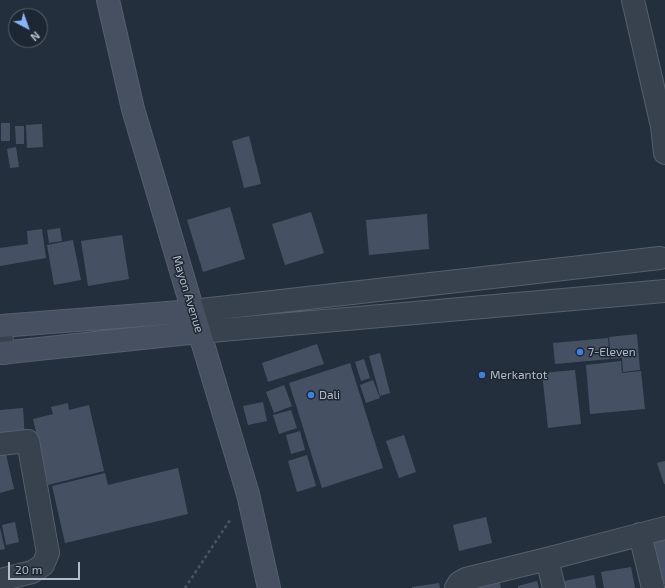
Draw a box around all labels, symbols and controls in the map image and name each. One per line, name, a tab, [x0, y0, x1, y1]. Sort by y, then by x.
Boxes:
north arrow	[8, 8, 48, 48]
text: N	[28, 29, 43, 44]
street label: Mayon Avenue	[169, 254, 207, 334]
place label: 7-Eleven	[588, 345, 636, 359]
marker: 7-Eleven	[575, 347, 585, 357]
place label: Merkantot	[490, 368, 547, 382]
marker: Merkantot	[477, 370, 487, 380]
place label: Dali	[319, 388, 340, 402]
marker: Dali	[306, 390, 316, 400]
scale bar	[10, 554, 82, 580]
text: 20 m	[15, 562, 42, 576]

